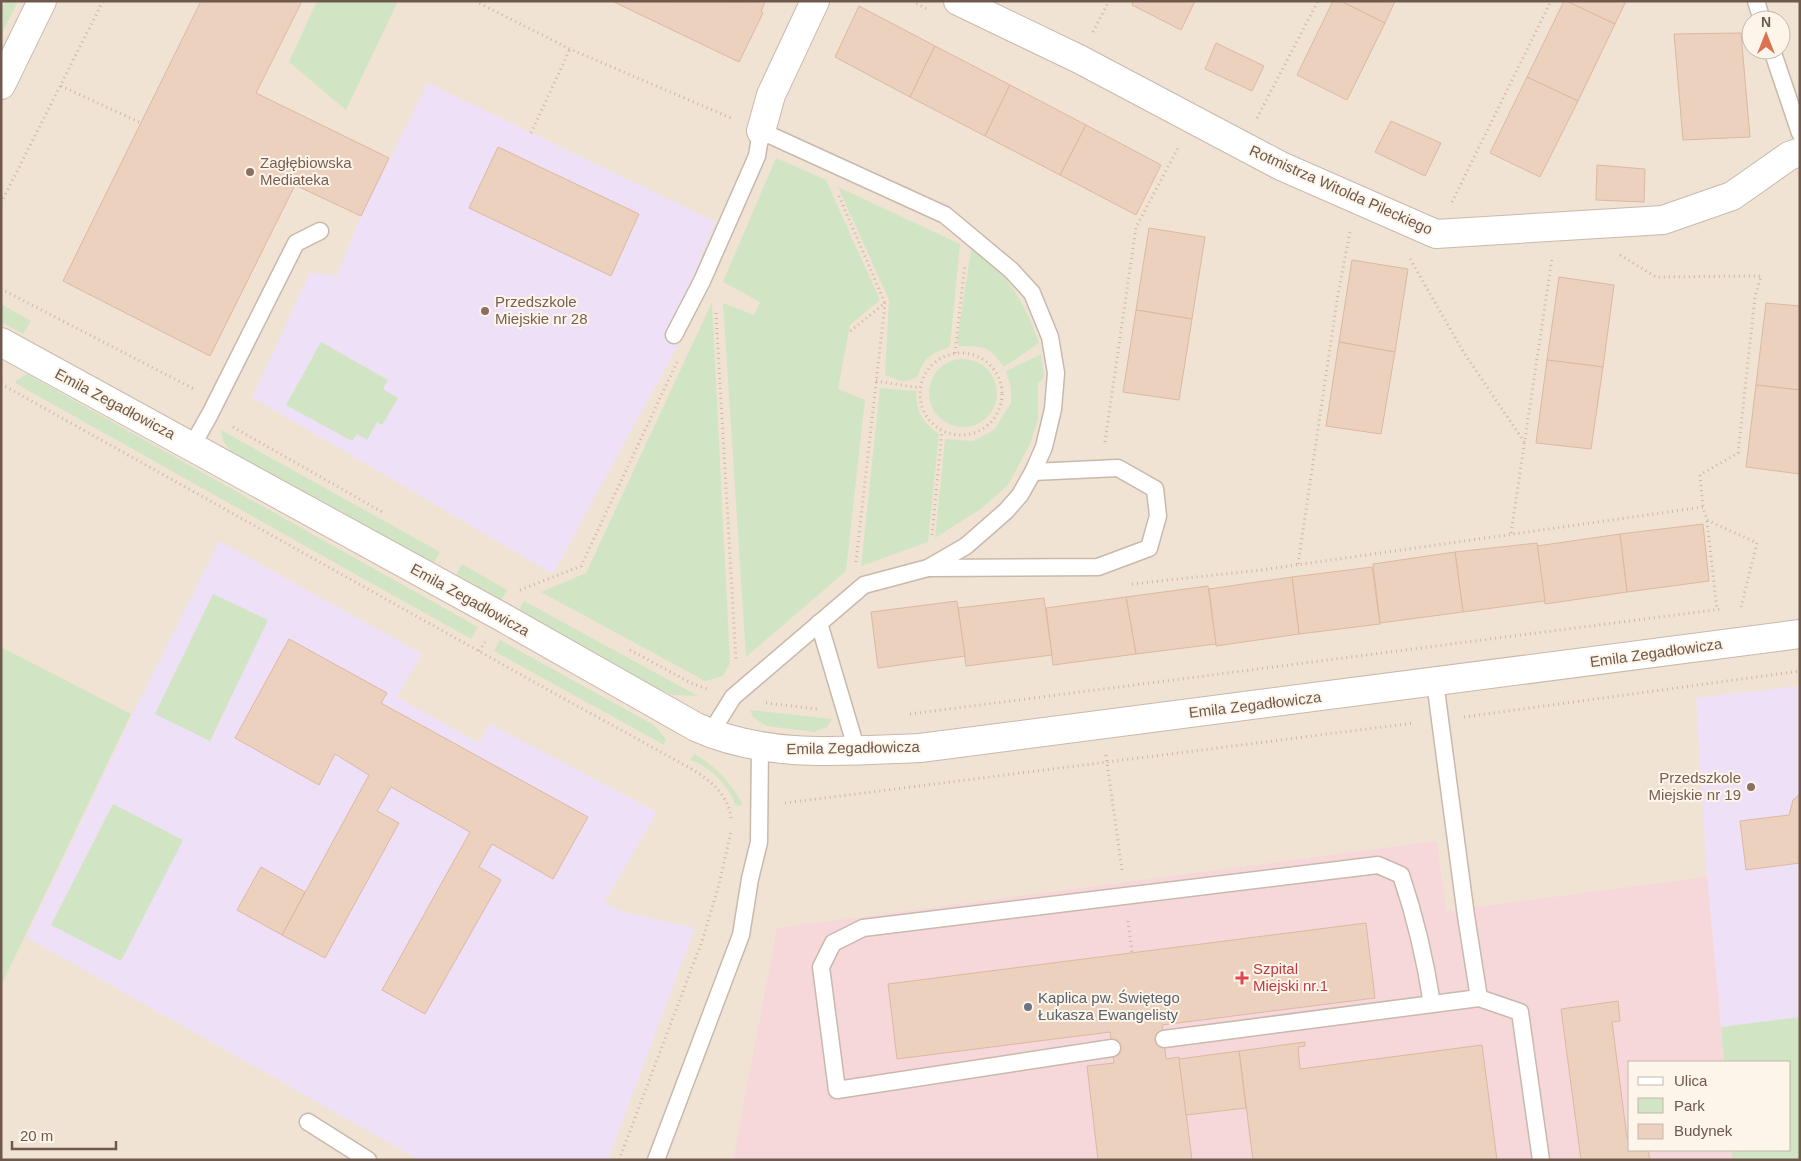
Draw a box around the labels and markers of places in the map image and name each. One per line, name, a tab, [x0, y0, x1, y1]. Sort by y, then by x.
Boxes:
place label: Zagłębiowska Mediateka	[260, 154, 352, 188]
marker: Zagłębiowska Mediateka	[244, 166, 256, 178]
place label: Przedszkole Miejskie nr 28	[495, 293, 588, 327]
marker: Przedszkole Miejskie nr 28	[479, 305, 491, 317]
place label: Przedszkole Miejskie nr 19	[1648, 769, 1741, 803]
marker: Przedszkole Miejskie nr 19	[1745, 781, 1757, 793]
place label: Szpital Miejski nr.1	[1253, 960, 1328, 994]
marker: Szpital Miejski nr.1	[1235, 971, 1249, 985]
place label: Kaplica pw. Świętego Łukasza Ewangelisty	[1038, 989, 1180, 1023]
marker: Kaplica pw. Świętego Łukasza Ewangelisty	[1022, 1001, 1034, 1013]

